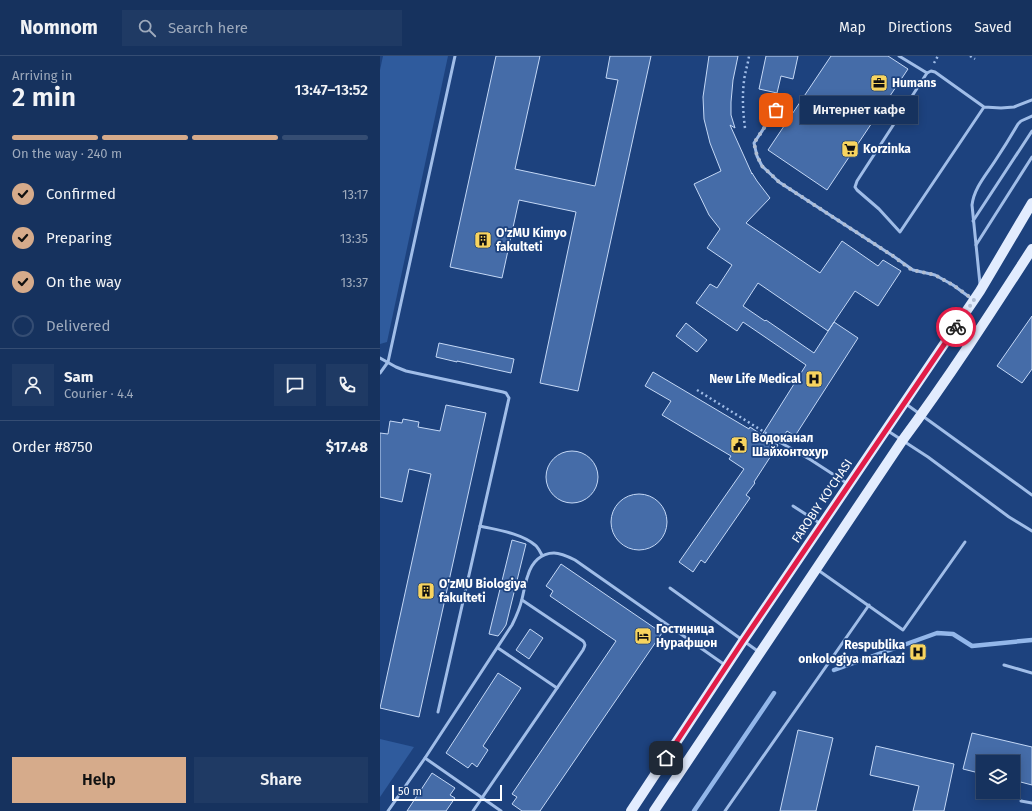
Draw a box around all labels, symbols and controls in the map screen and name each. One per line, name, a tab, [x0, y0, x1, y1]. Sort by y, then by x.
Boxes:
search box	[122, 10, 402, 46]
text: Nomnom	[20, 16, 98, 39]
icon: search	[136, 17, 158, 39]
text: Search here	[168, 19, 248, 37]
text: Map	[839, 19, 866, 36]
text: Directions	[888, 19, 952, 36]
text: Saved	[974, 19, 1012, 36]
text: Arriving in	[12, 68, 72, 83]
office icon: Humans	[869, 73, 889, 93]
place label: Humans	[892, 76, 936, 90]
text: 13:47–13:52	[295, 81, 368, 99]
text: 2 min	[12, 82, 76, 113]
pin	[759, 93, 793, 127]
callout: Интернет кафе	[800, 96, 918, 124]
icon: bag	[765, 99, 787, 121]
text: Интернет кафе	[813, 102, 905, 117]
supermarket icon: Korzinka	[840, 139, 860, 159]
place label: Korzinka	[863, 142, 911, 156]
text: On the way · 240 m	[12, 146, 122, 161]
icon: check	[12, 183, 34, 205]
text: Confirmed	[46, 185, 116, 203]
text: 13:17	[342, 187, 368, 202]
place label: O'zMU Kimyo fakulteti	[496, 226, 567, 254]
icon: check	[12, 227, 34, 249]
text: Preparing	[46, 229, 111, 247]
building icon: O'zMU Kimyo fakulteti	[473, 230, 493, 250]
text: 13:35	[340, 231, 368, 246]
icon: check	[12, 271, 34, 293]
text: On the way	[46, 273, 121, 291]
text: 13:37	[340, 275, 368, 290]
courier	[936, 307, 976, 347]
icon: bike	[945, 316, 967, 338]
text: Delivered	[46, 317, 110, 335]
button: person	[12, 364, 54, 406]
button: chat	[274, 364, 316, 406]
button: phone	[326, 364, 368, 406]
text: Sam	[64, 368, 93, 386]
hospital icon: New Life Medical	[804, 369, 824, 389]
place label: New Life Medical	[709, 372, 801, 386]
text: Courier · 4.4	[64, 386, 134, 401]
place label: Водоканал Шайхонтохур	[752, 431, 828, 459]
public building icon: Водоканал Шайхонтохур	[729, 435, 749, 455]
text: Order #8750	[12, 438, 93, 456]
text: $17.48	[326, 438, 368, 456]
street label: FAROBIY KO'CHASI	[789, 456, 855, 546]
place label: O'zMU Biologiya fakulteti	[439, 577, 527, 605]
building icon: O'zMU Biologiya fakulteti	[416, 581, 436, 601]
place label: Гостиница Нурафшон	[656, 622, 717, 650]
hotel icon: Гостиница Нурафшон	[633, 626, 653, 646]
place label: Respublika onkologiya markazi	[798, 638, 905, 666]
hospital icon: Respublika onkologiya markazi	[908, 642, 928, 662]
pin	[649, 741, 683, 775]
icon: home	[655, 747, 677, 769]
map controls	[976, 755, 1020, 799]
button: layers	[976, 755, 1020, 799]
button: Help	[12, 757, 186, 803]
button: Share	[194, 757, 368, 803]
scale bar	[392, 783, 502, 802]
text: 50 m	[398, 785, 422, 798]

